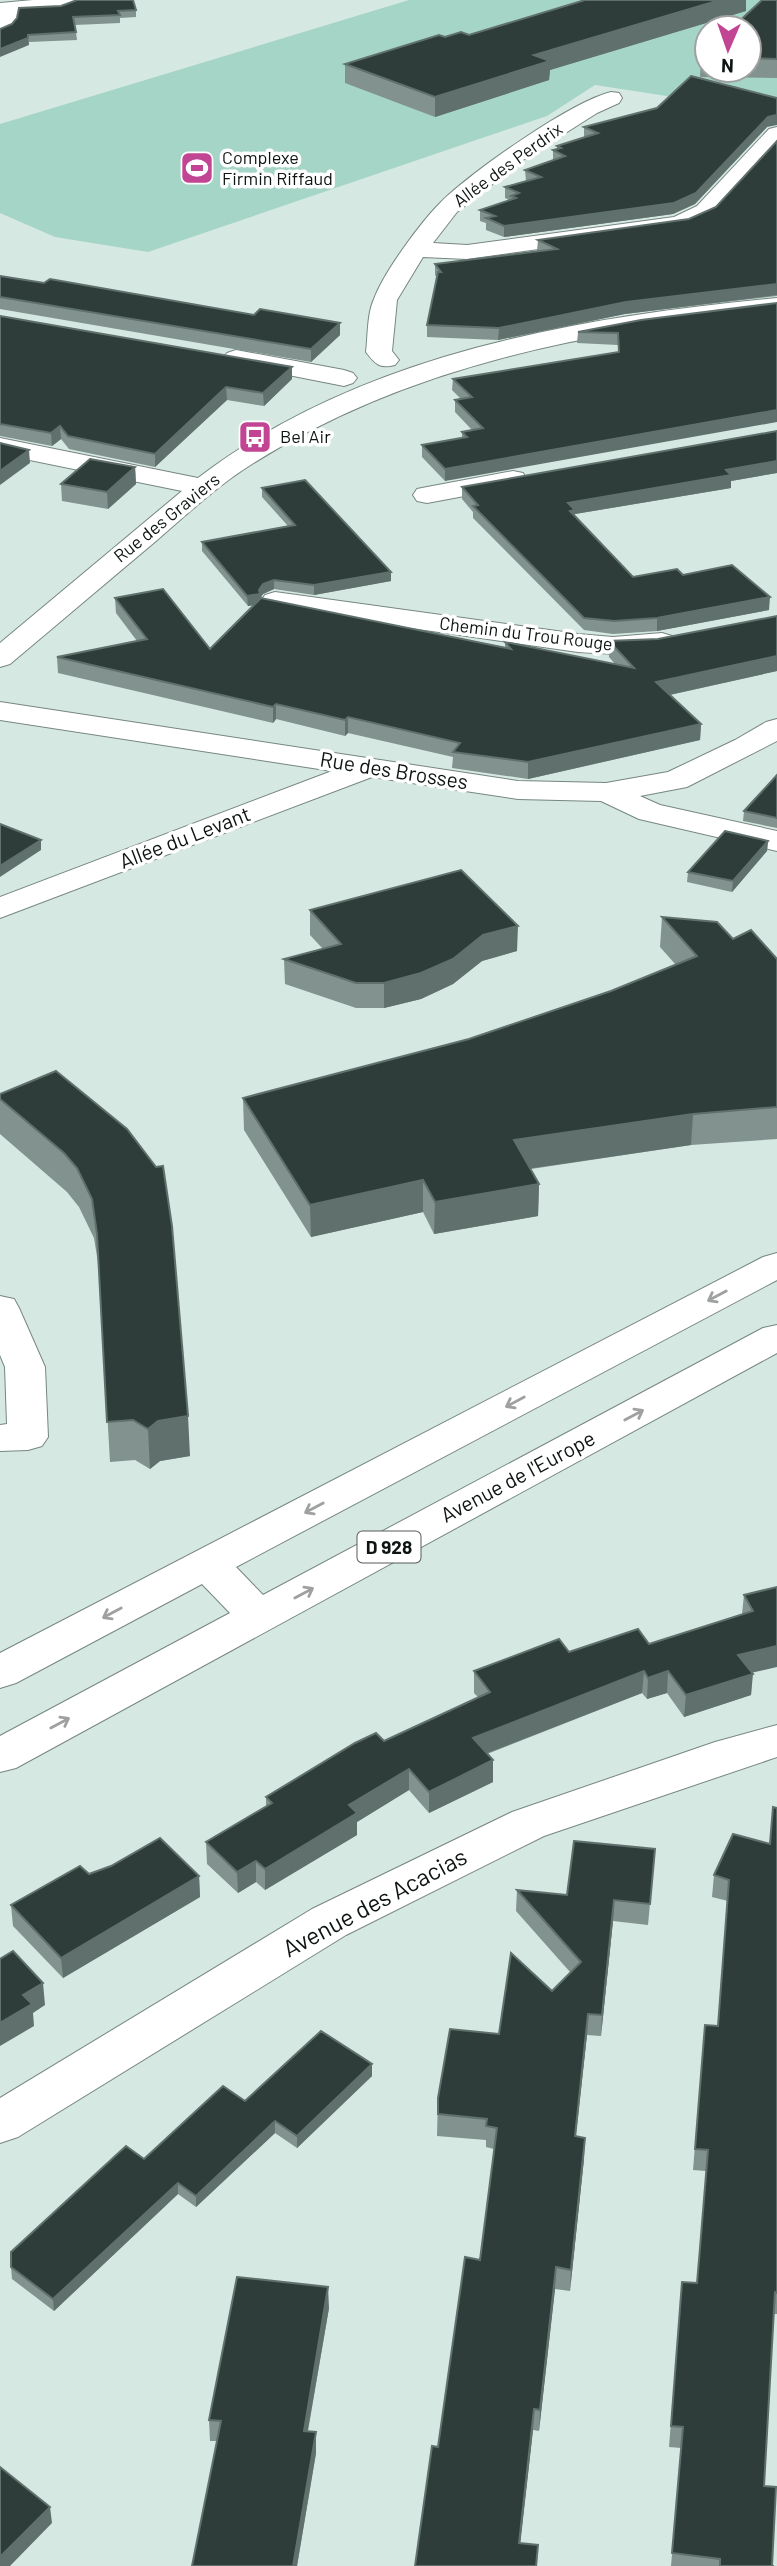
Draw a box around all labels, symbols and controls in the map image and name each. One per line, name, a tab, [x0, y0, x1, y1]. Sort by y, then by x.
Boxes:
north arrow	[693, 14, 763, 84]
text: N	[721, 55, 734, 78]
street label: Allée des Perdrix	[449, 117, 567, 211]
place label: Complexe Firmin Riffaud	[222, 146, 333, 189]
sports icon: Complexe Firmin Riffaud	[178, 149, 216, 187]
bus stop icon: Bel Air	[236, 418, 274, 456]
place label: Bel Air	[280, 425, 331, 447]
street label: Rue des Graviers	[109, 468, 224, 567]
street label: Chemin du Trou Rouge	[438, 611, 614, 655]
street label: Rue des Brosses	[318, 745, 470, 794]
street label: Allée du Levant	[115, 800, 253, 873]
one-way arrow	[707, 1290, 727, 1304]
one-way arrow	[505, 1396, 526, 1409]
one-way arrow	[623, 1408, 643, 1422]
street label: Avenue de l'Europe	[436, 1425, 599, 1527]
one-way arrow	[304, 1501, 324, 1515]
road number: D 928	[358, 1532, 420, 1562]
one-way arrow	[293, 1585, 314, 1599]
one-way arrow	[102, 1607, 123, 1621]
one-way arrow	[49, 1716, 70, 1730]
street label: Avenue des Acacias	[277, 1841, 471, 1962]

